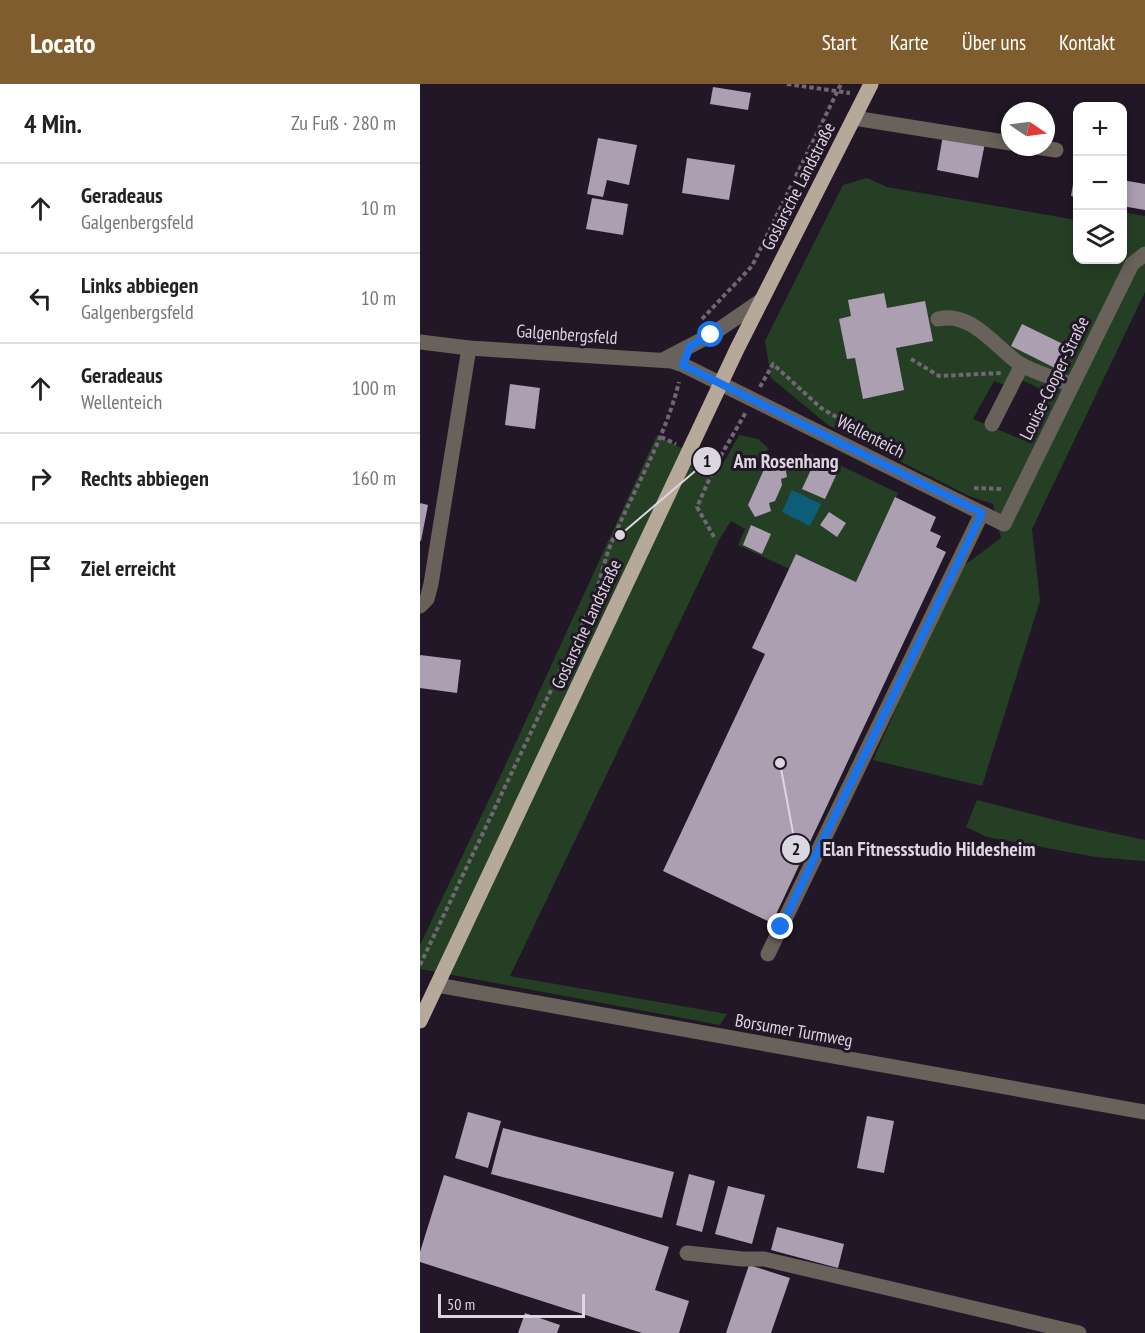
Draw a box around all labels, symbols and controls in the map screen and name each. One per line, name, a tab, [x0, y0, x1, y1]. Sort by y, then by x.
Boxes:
text: Locato	[30, 24, 96, 61]
text: Start	[822, 29, 857, 56]
text: Karte	[890, 29, 929, 56]
text: Über uns	[962, 29, 1026, 56]
text: Kontakt	[1059, 29, 1115, 56]
north arrow	[1001, 102, 1055, 156]
map controls	[1073, 102, 1127, 264]
button: +	[1073, 102, 1127, 156]
text: 4 Min.	[24, 107, 82, 140]
text: Zu Fuß · 280 m	[291, 110, 396, 136]
street label: Goslarsche Landstraße	[756, 118, 840, 254]
button: −	[1073, 156, 1127, 210]
text: Geradeaus	[81, 181, 163, 209]
icon: ahead	[24, 192, 57, 225]
text: 10 m	[361, 195, 396, 221]
text: Galgenbergsfeld	[81, 209, 194, 235]
button: layers	[1073, 210, 1127, 264]
text: Links abbiegen	[81, 271, 198, 299]
icon: left	[24, 282, 57, 315]
text: 10 m	[361, 285, 396, 311]
text: Galgenbergsfeld	[81, 299, 194, 325]
street label: Louise-Cooper-Straße	[1014, 312, 1094, 444]
street label: Galgenbergsfeld	[516, 319, 618, 349]
route start	[697, 321, 723, 347]
text: Geradeaus	[81, 361, 163, 389]
icon: ahead	[24, 372, 57, 405]
text: 100 m	[352, 375, 396, 401]
text: Wellenteich	[81, 389, 162, 415]
street label: Wellenteich	[833, 409, 909, 463]
callout: Am Rosenhang	[692, 442, 851, 480]
text: Am Rosenhang	[732, 448, 839, 474]
text: 1	[703, 449, 711, 472]
icon: right	[24, 462, 57, 495]
text: Rechts abbiegen	[81, 464, 209, 492]
text: 160 m	[352, 465, 396, 491]
icon: arrive	[24, 552, 57, 585]
text: Ziel erreicht	[81, 554, 176, 582]
street label: Goslarsche Landstraße	[546, 556, 626, 692]
callout: Elan Fitnessstudio Hildesheim	[781, 830, 1047, 868]
text: Elan Fitnessstudio Hildesheim	[823, 836, 1035, 862]
text: 2	[792, 837, 800, 860]
route end	[767, 913, 793, 939]
street label: Borsumer Turmweg	[733, 1008, 855, 1052]
scale bar	[438, 1291, 585, 1318]
text: 50 m	[447, 1294, 475, 1314]

